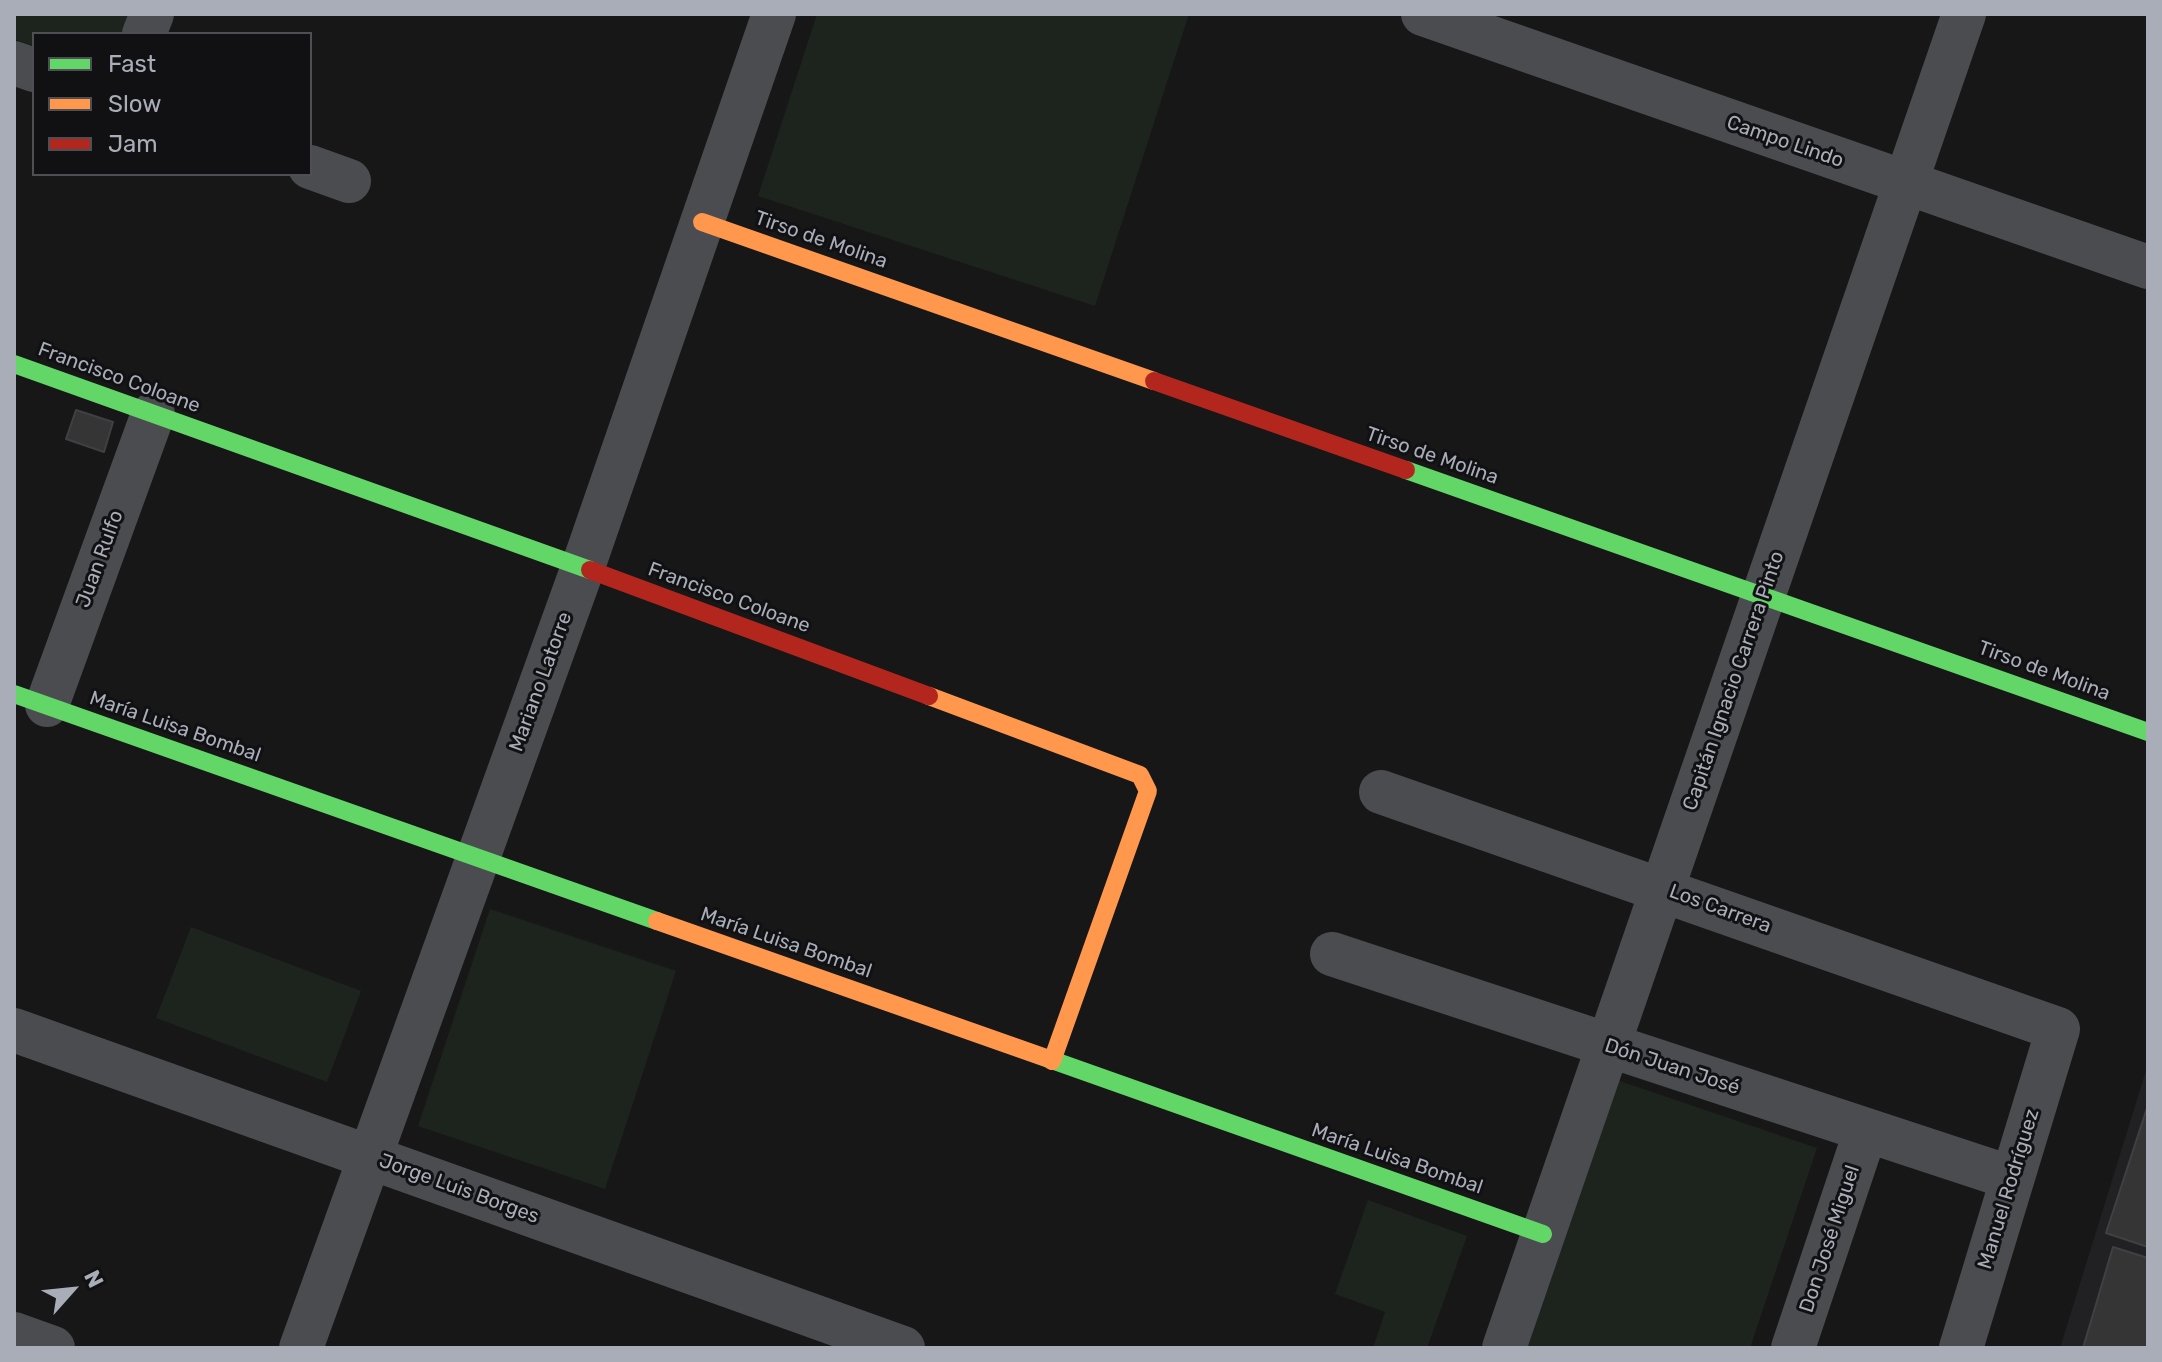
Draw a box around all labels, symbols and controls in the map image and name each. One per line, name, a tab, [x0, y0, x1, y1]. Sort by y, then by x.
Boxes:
legend	[32, 32, 312, 176]
text: Fast	[108, 50, 156, 78]
text: Slow	[108, 90, 161, 118]
street label: Campo Lindo	[1723, 111, 1847, 173]
text: Jam	[108, 130, 158, 158]
street label: Tirso de Molina	[751, 206, 891, 274]
street label: Francisco Coloane	[35, 337, 203, 419]
street label: Tirso de Molina	[1362, 422, 1502, 490]
street label: Juan Rulfo	[71, 507, 129, 611]
street label: Capitán Ignacio Carrera Pinto	[1678, 548, 1790, 814]
street label: Francisco Coloane	[645, 557, 813, 639]
street label: Mariano Latorre	[505, 609, 577, 755]
street label: Tirso de Molina	[1975, 636, 2113, 706]
street label: María Luisa Bombal	[86, 686, 264, 768]
street label: Los Carrera	[1666, 879, 1774, 939]
street label: María Luisa Bombal	[697, 902, 875, 984]
street label: Dón Juan José	[1601, 1034, 1743, 1100]
street label: Manuel Rodríguez	[1973, 1106, 2045, 1272]
street label: María Luisa Bombal	[1308, 1118, 1486, 1200]
street label: Jorge Luis Borges	[376, 1149, 542, 1229]
street label: Don José Miguel	[1795, 1162, 1865, 1316]
north arrow	[32, 1250, 112, 1330]
text: N	[78, 1266, 109, 1292]

